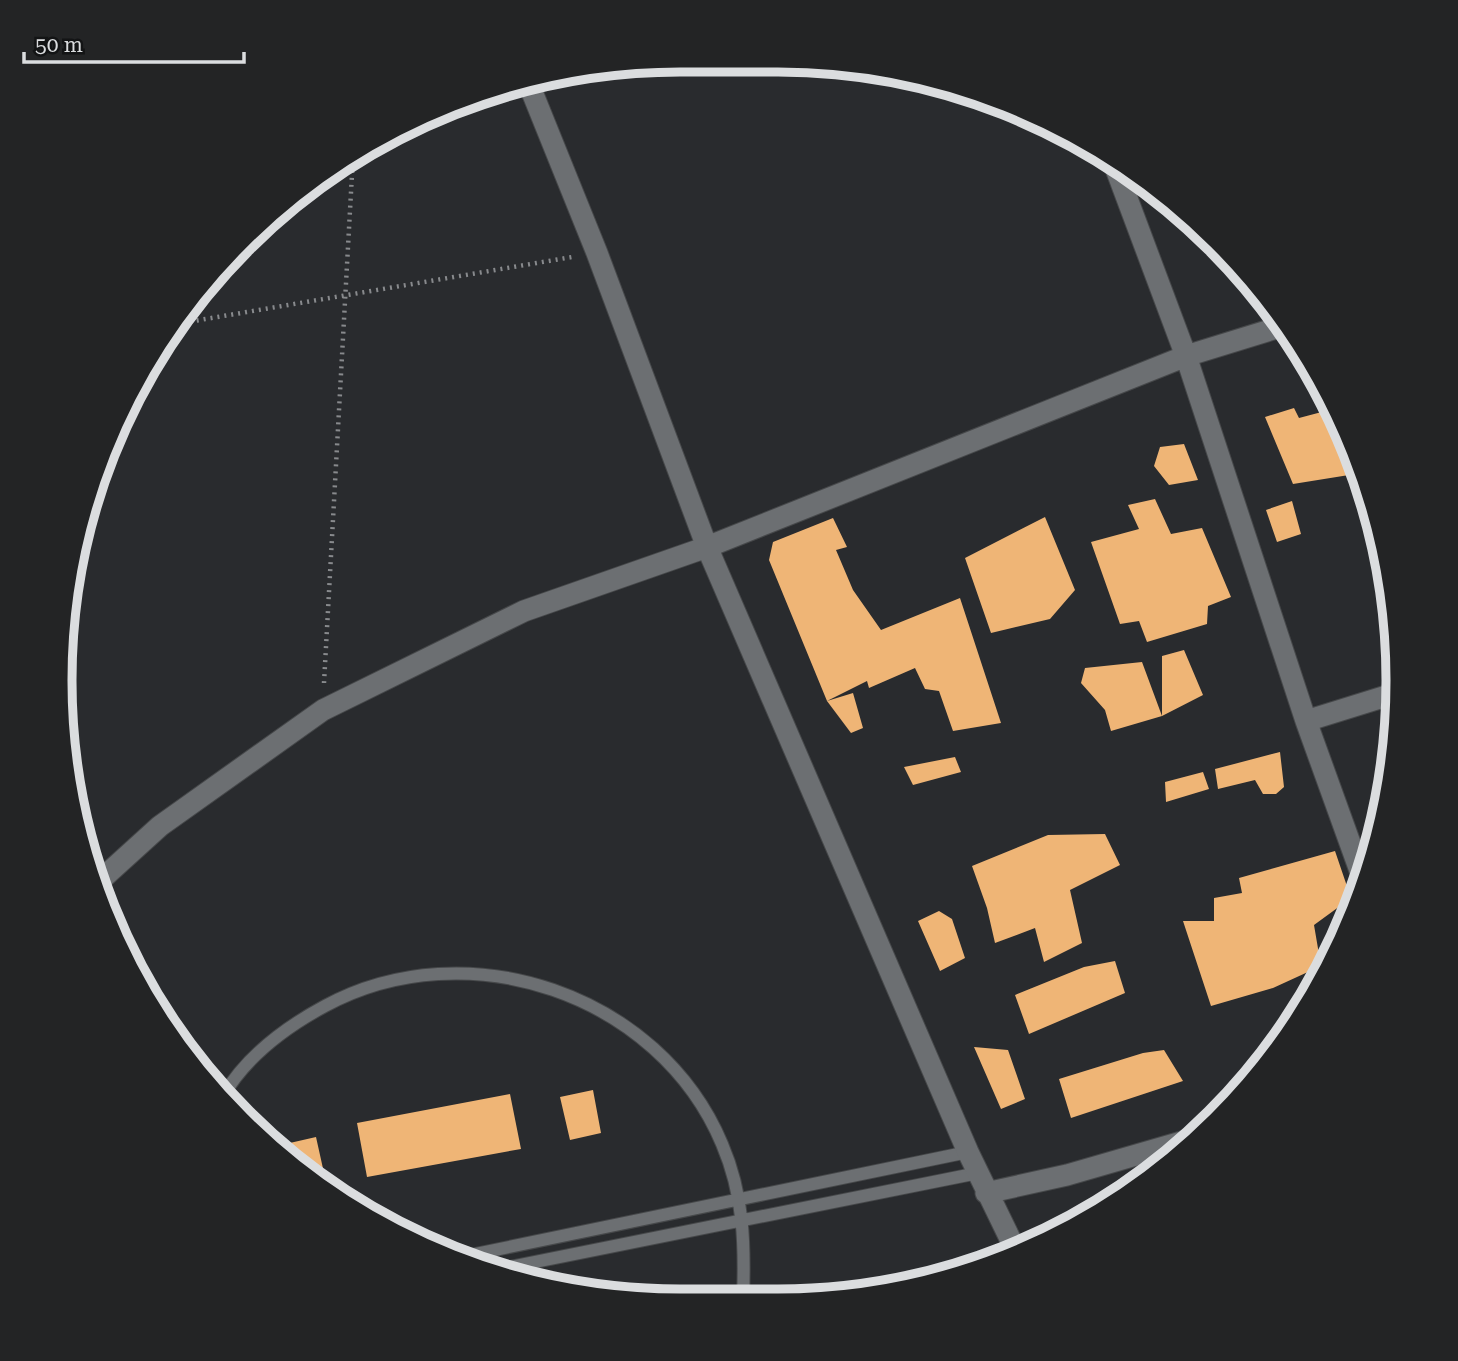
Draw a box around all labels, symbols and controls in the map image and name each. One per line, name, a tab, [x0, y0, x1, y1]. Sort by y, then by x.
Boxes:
scale bar	[24, 21, 245, 65]
text: 50 m	[35, 33, 83, 57]

